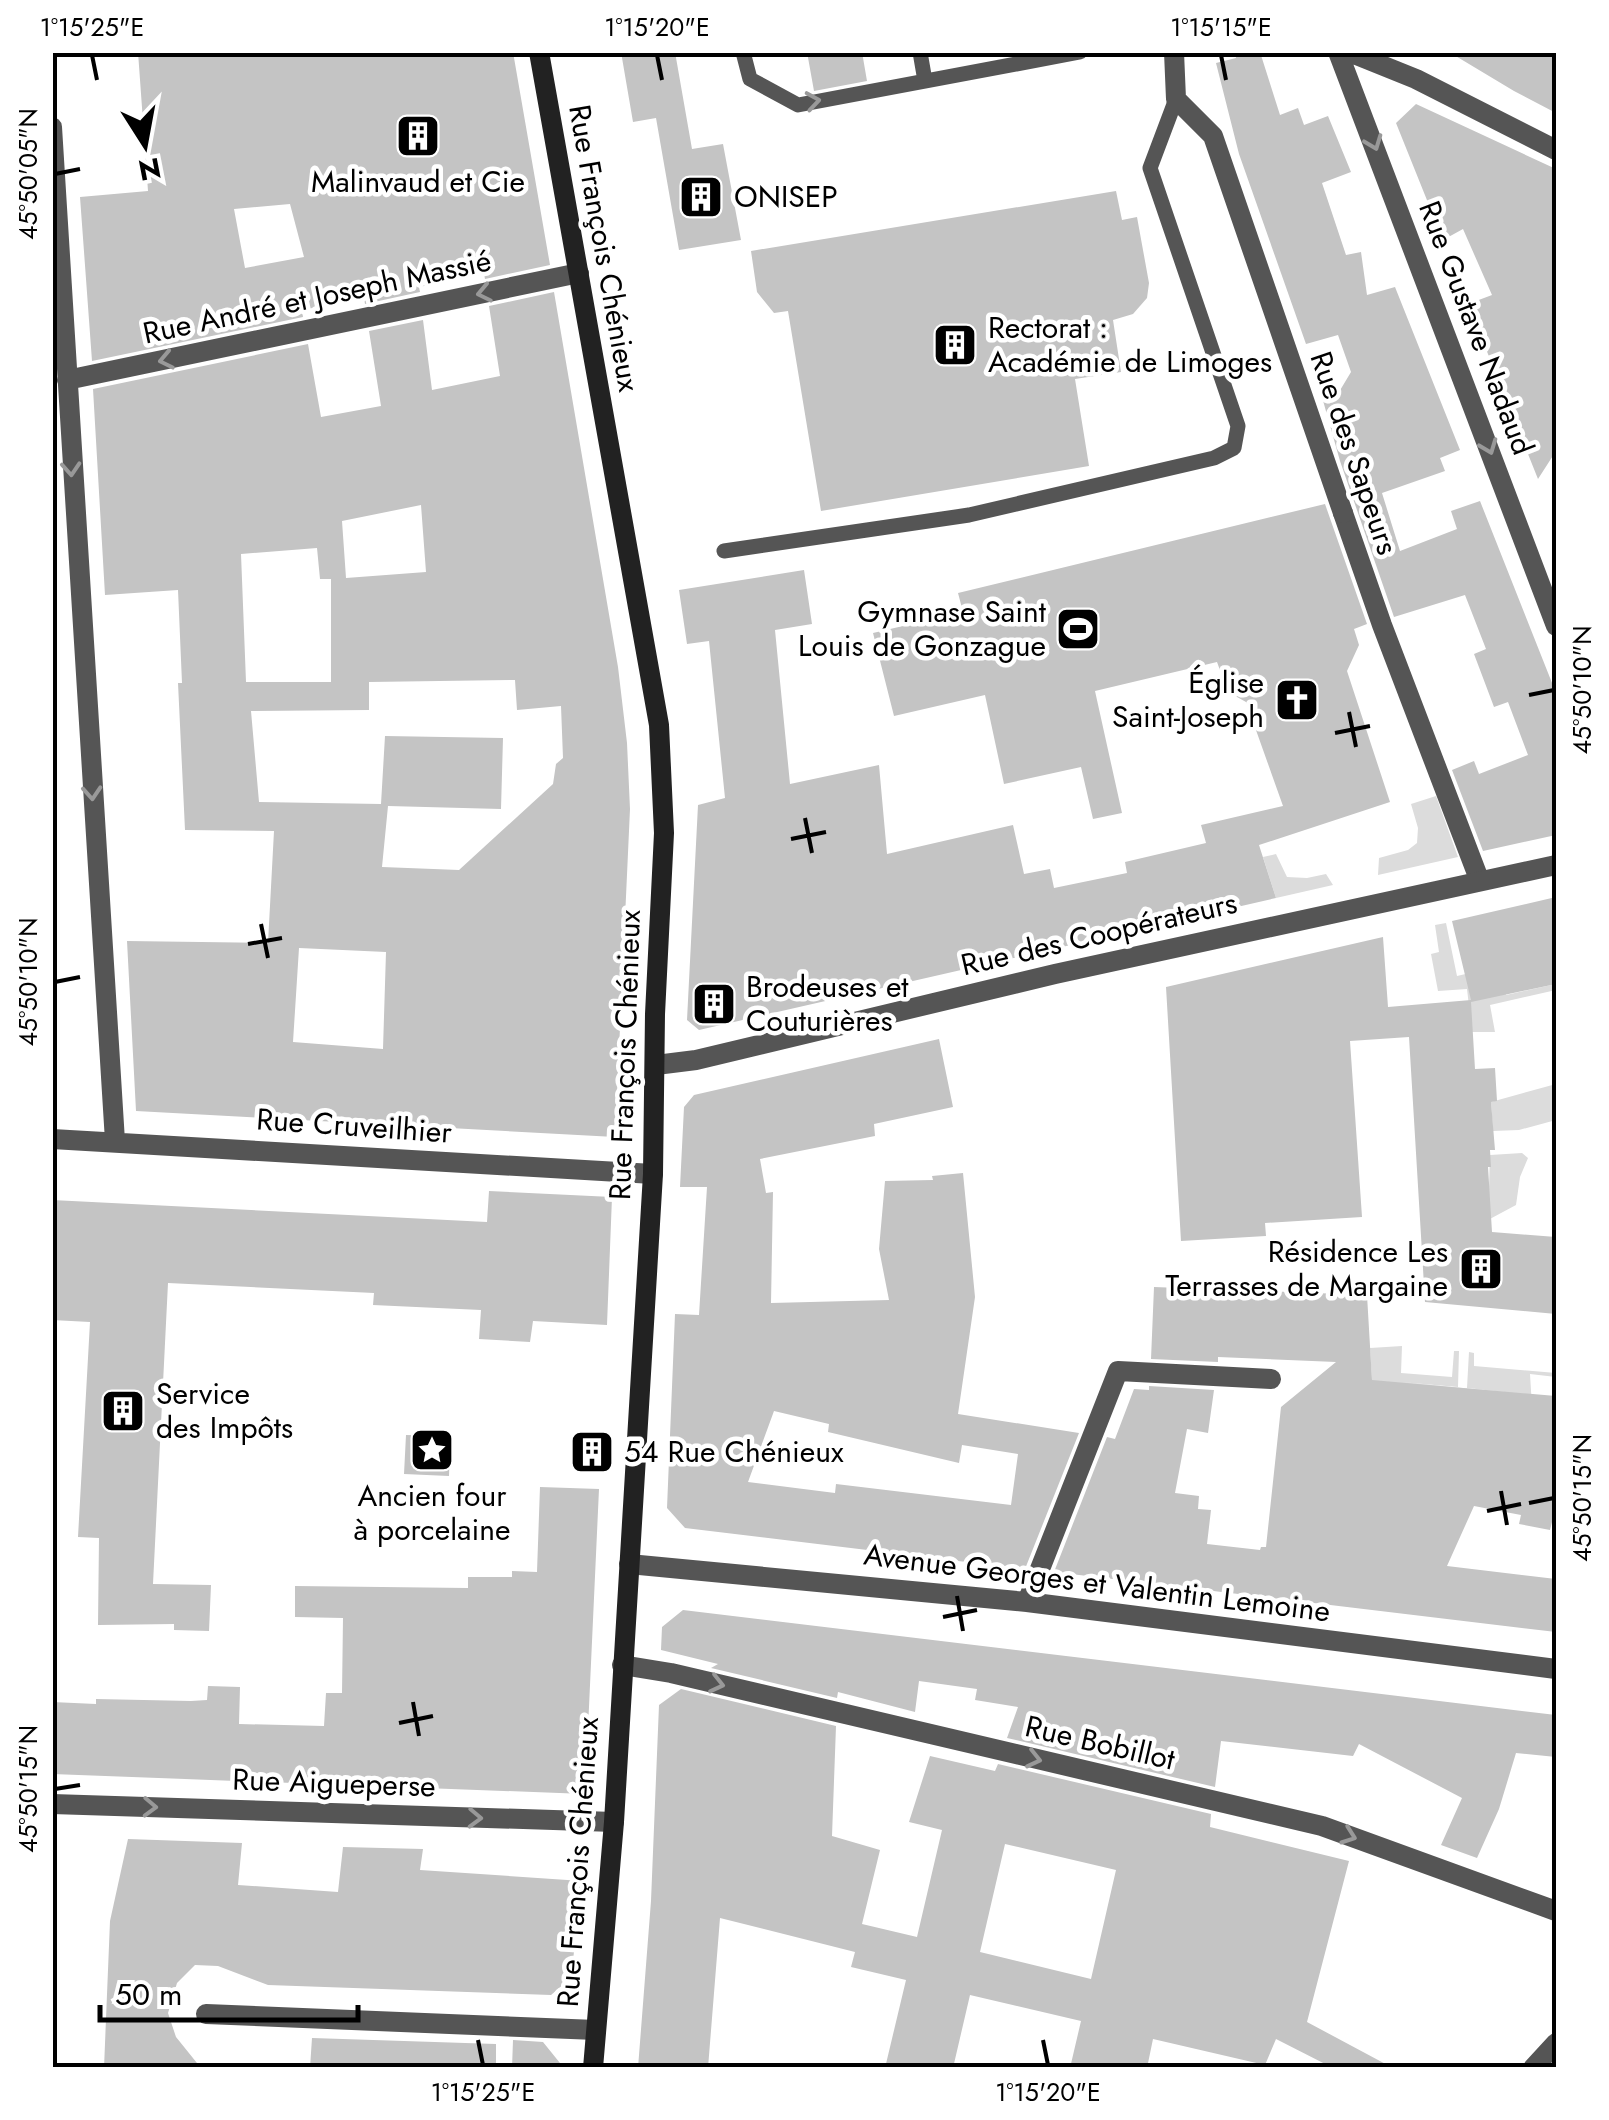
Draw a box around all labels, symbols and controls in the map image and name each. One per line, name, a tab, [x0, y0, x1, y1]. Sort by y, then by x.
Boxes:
text: 1°15'25"E	[40, 9, 144, 45]
text: 1°15'20"E	[604, 9, 710, 45]
text: 1°15'15"E	[1170, 9, 1272, 45]
one-way arrow	[805, 92, 821, 113]
north arrow	[95, 95, 195, 195]
street label: Rue François Chénieux	[558, 101, 651, 395]
text: 45°50'05"N	[10, 108, 46, 240]
building icon: Malinvaud et Cie	[395, 113, 441, 159]
one-way arrow	[1362, 133, 1382, 151]
text: N	[135, 147, 164, 191]
place label: Malinvaud et Cie	[311, 160, 525, 203]
building icon: ONISEP	[678, 174, 724, 220]
place label: ONISEP	[734, 175, 838, 218]
street label: Rue Gustave Nadaud	[1408, 195, 1545, 461]
street label: Rue André et Joseph Massié	[139, 239, 495, 354]
one-way arrow	[476, 282, 493, 303]
place label: Rectorat : Académie de Limoges	[988, 306, 1272, 383]
building icon: Rectorat : Académie de Limoges	[932, 322, 978, 368]
street label: Rue des Sapeurs	[1300, 346, 1409, 560]
one-way arrow	[158, 348, 175, 369]
one-way arrow	[1477, 437, 1497, 455]
one-way arrow	[60, 461, 81, 477]
place label: Gymnase Saint Louis de Gonzague	[798, 590, 1047, 667]
sports icon: Gymnase Saint Louis de Gonzague	[1055, 606, 1101, 652]
text: 45°50'10"N	[1564, 625, 1600, 755]
place label: Église Saint-Joseph	[1112, 661, 1264, 738]
church icon: Église Saint-Joseph	[1274, 677, 1320, 723]
one-way arrow	[81, 786, 102, 802]
street label: Rue des Coopérateurs	[957, 881, 1241, 986]
street label: Rue François Chénieux	[598, 909, 651, 1201]
text: 45°50'10"N	[10, 917, 46, 1047]
place label: Brodeuses et Couturières	[746, 965, 909, 1042]
building icon: Brodeuses et Couturières	[691, 981, 737, 1027]
street label: Rue Cruveilhier	[255, 1097, 454, 1154]
place label: Résidence Les Terrasses de Margaine	[1165, 1230, 1448, 1307]
building icon: Résidence Les Terrasses de Margaine	[1458, 1246, 1504, 1292]
place label: Service des Impôts	[156, 1372, 293, 1449]
building icon: Service des Impôts	[100, 1388, 146, 1434]
place icon: Ancien four à porcelaine	[409, 1427, 455, 1473]
building icon: 54 Rue Chénieux	[569, 1429, 615, 1475]
place label: 54 Rue Chénieux	[624, 1430, 844, 1473]
text: 45°50'15"N	[1564, 1434, 1600, 1562]
place label: Ancien four à porcelaine	[354, 1474, 511, 1551]
street label: Avenue Georges et Valentin Lemoine	[861, 1533, 1333, 1632]
one-way arrow	[709, 1672, 726, 1693]
street label: Rue Bobillot	[1021, 1704, 1180, 1781]
street label: Rue François Chénieux	[546, 1715, 609, 2008]
text: 45°50'15"N	[10, 1725, 46, 1853]
one-way arrow	[1025, 1747, 1042, 1768]
street label: Rue Aigueperse	[232, 1757, 436, 1808]
one-way arrow	[142, 1797, 158, 1818]
one-way arrow	[467, 1807, 483, 1828]
one-way arrow	[1340, 1824, 1357, 1845]
scale bar	[100, 1960, 358, 2022]
text: 50 m	[115, 1973, 182, 2016]
text: 1°15'25"E	[431, 2074, 535, 2110]
text: 1°15'20"E	[995, 2074, 1101, 2110]

